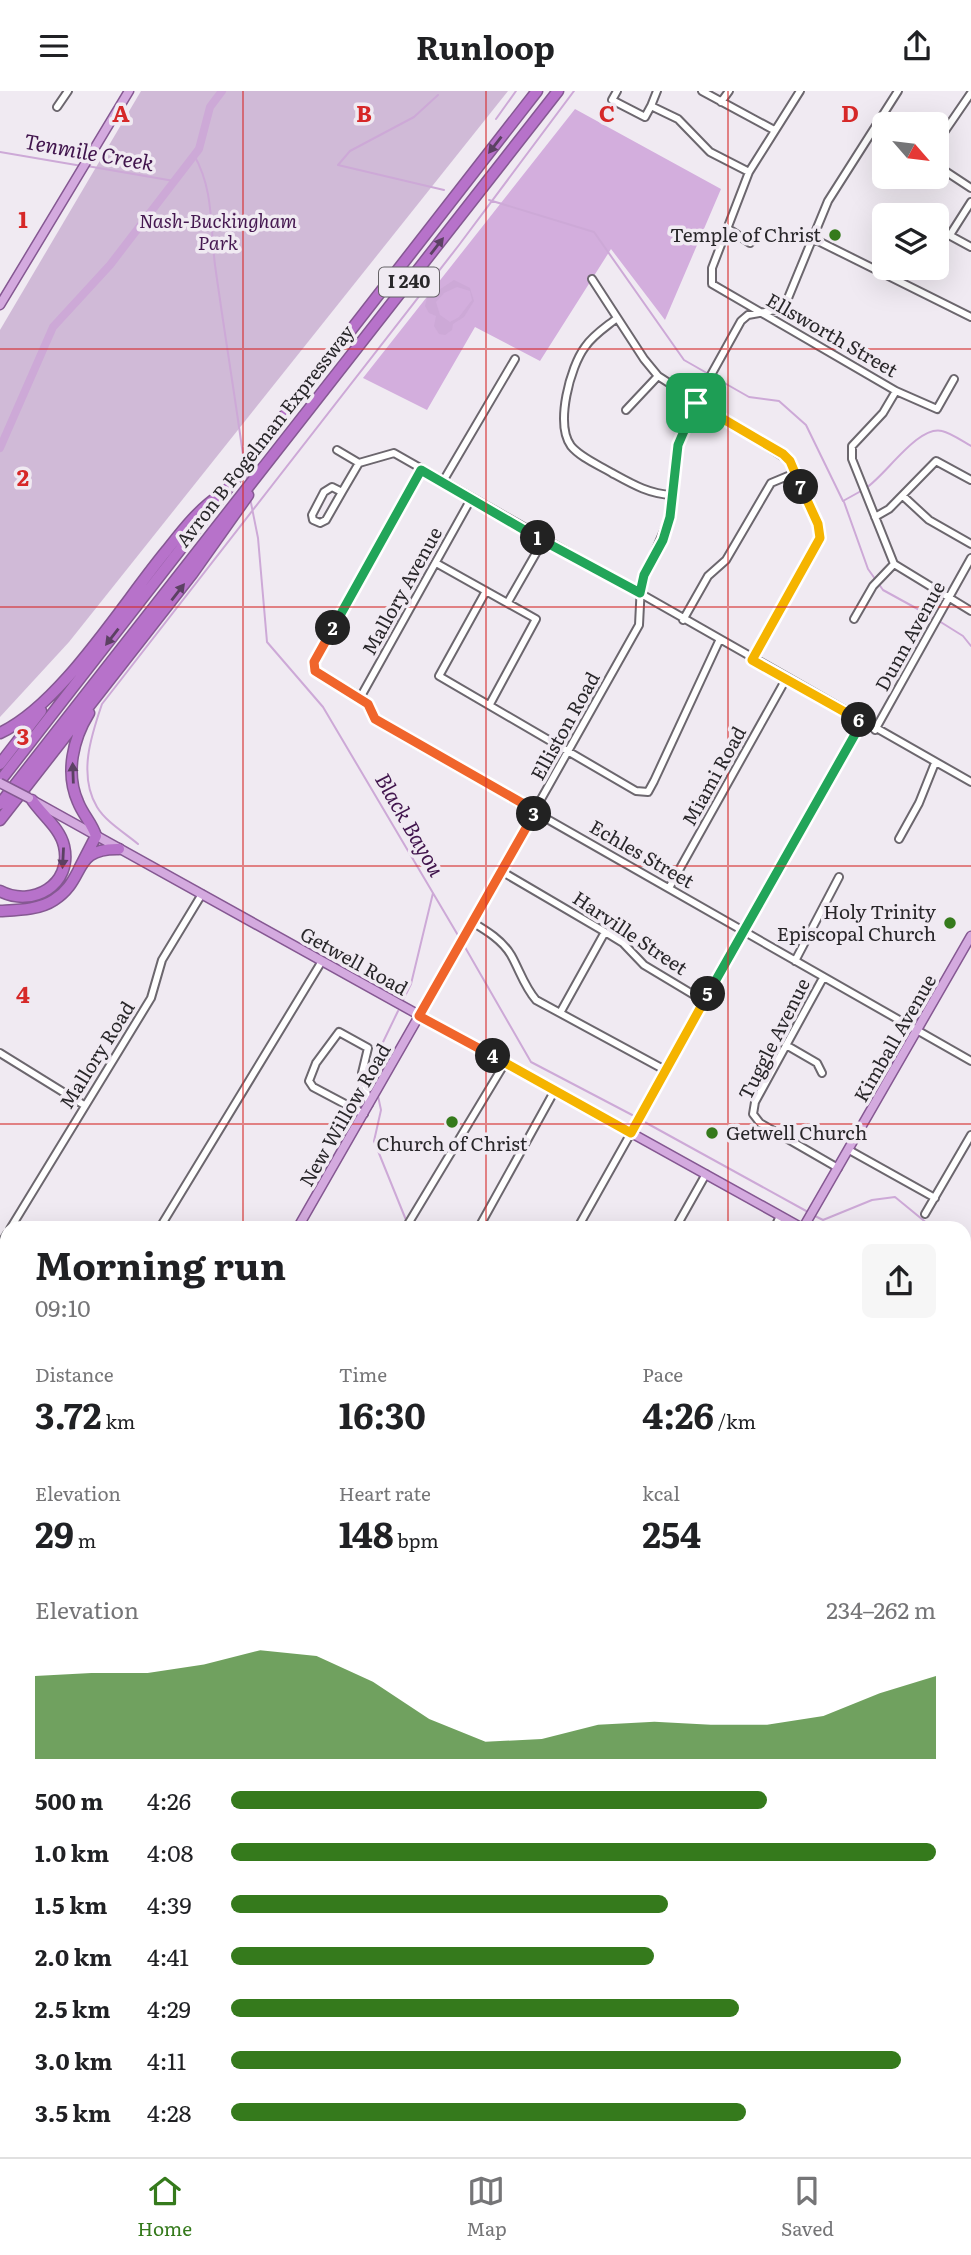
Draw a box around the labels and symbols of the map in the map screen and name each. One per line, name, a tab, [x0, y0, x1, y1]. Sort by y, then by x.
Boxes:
text: A	[112, 95, 130, 129]
text: B	[356, 95, 372, 129]
text: C	[599, 95, 615, 129]
text: D	[841, 95, 859, 129]
north arrow	[872, 112, 948, 189]
water label: Tenmile Creek	[22, 124, 157, 177]
one-way arrow	[489, 136, 503, 154]
text: 1	[18, 201, 28, 235]
park label: Nash-Buckingham Park	[139, 206, 297, 256]
place label: Temple of Christ	[670, 220, 821, 248]
marker: Temple of Christ	[827, 227, 843, 243]
one-way arrow	[429, 237, 444, 255]
road number: I 240	[379, 267, 439, 297]
street label: Ellsworth Street	[762, 285, 904, 383]
street label: Avron B Fogelman Expressway	[168, 318, 360, 552]
pin	[666, 373, 726, 433]
text: 2	[17, 459, 29, 493]
pin: 7	[784, 469, 818, 505]
street label: Mallory Avenue	[354, 521, 448, 660]
pin: 1	[520, 521, 556, 555]
street label: Dunn Avenue	[867, 575, 951, 696]
one-way arrow	[170, 584, 185, 602]
pin: 2	[316, 611, 350, 645]
one-way arrow	[106, 628, 120, 646]
street label: Elliston Road	[523, 666, 606, 785]
pin: 6	[842, 703, 876, 737]
text: 3	[17, 718, 29, 752]
street label: Miami Road	[674, 720, 752, 830]
one-way arrow	[67, 762, 78, 784]
water label: Black Bayou	[369, 766, 454, 882]
pin: 3	[516, 797, 552, 831]
street label: Echles Street	[585, 812, 700, 895]
one-way arrow	[58, 847, 69, 869]
street label: Harville Street	[568, 883, 694, 981]
place label: Holy Trinity Episcopal Church	[777, 897, 936, 947]
marker: Holy Trinity Episcopal Church	[942, 915, 958, 931]
street label: Getwell Road	[295, 919, 414, 1001]
street label: Kimball Avenue	[846, 968, 942, 1107]
street label: Tuggle Avenue	[730, 973, 816, 1104]
text: 4	[16, 976, 30, 1010]
pin: 5	[690, 977, 726, 1011]
street label: Mallory Road	[52, 995, 141, 1114]
street label: New Willow Road	[292, 1037, 397, 1191]
pin: 4	[476, 1039, 510, 1073]
marker: Church of Christ	[444, 1114, 460, 1130]
place label: Getwell Church	[726, 1118, 867, 1146]
marker: Getwell Church	[704, 1125, 720, 1141]
place label: Church of Christ	[377, 1129, 528, 1157]

